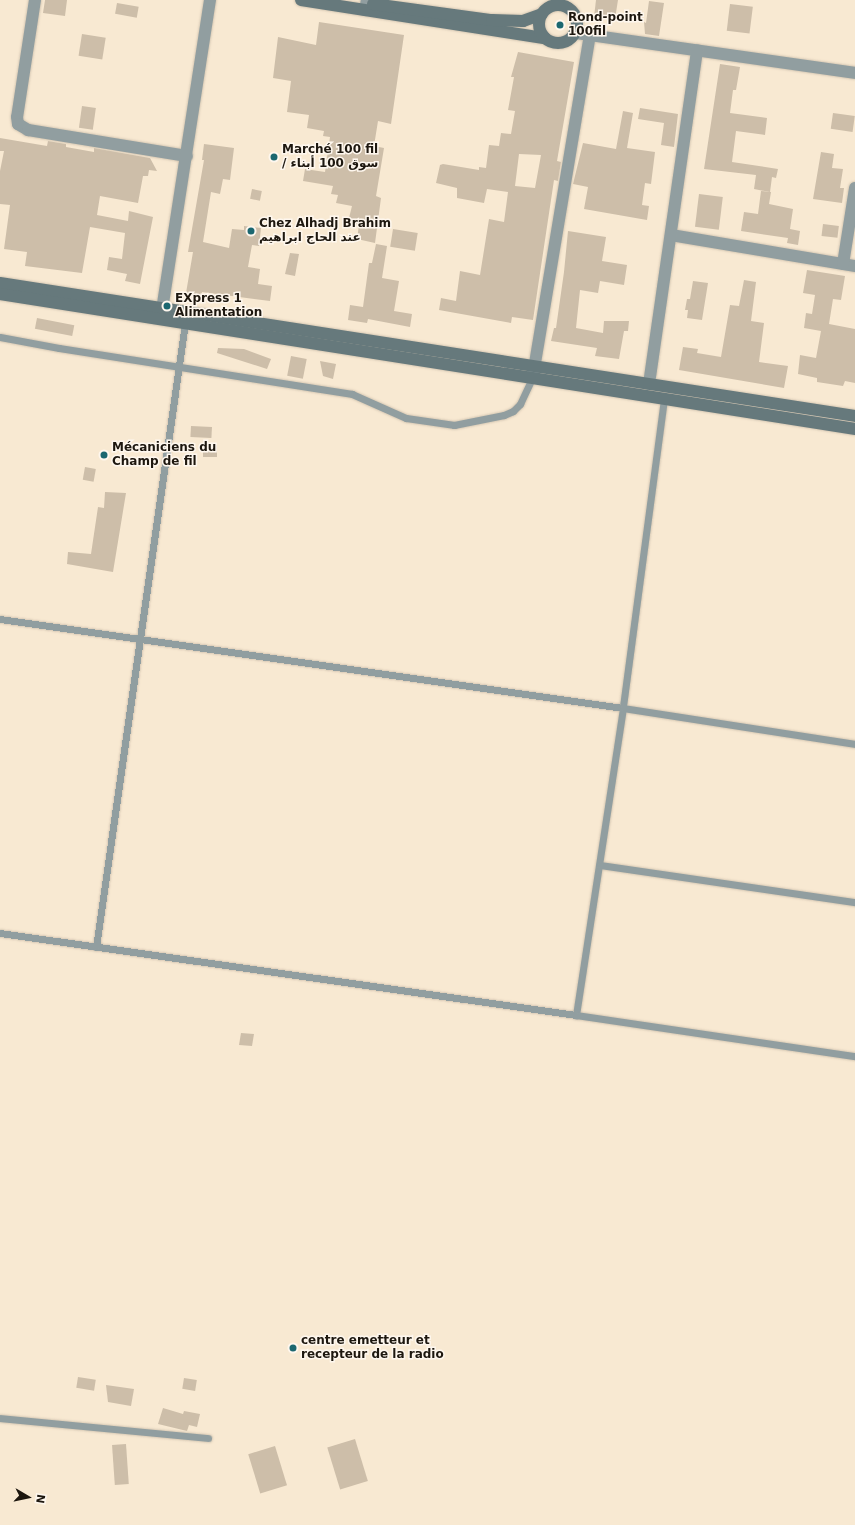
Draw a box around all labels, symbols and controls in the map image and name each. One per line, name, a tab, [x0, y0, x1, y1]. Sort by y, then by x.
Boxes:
place label: Rond-point 100fil	[568, 11, 643, 39]
marker: Rond-point 100fil	[555, 20, 565, 30]
place label: Marché 100 fil / سوق 100 أبناء	[282, 143, 378, 171]
marker: Marché 100 fil / سوق 100 أبناء	[269, 152, 279, 162]
place label: Chez Alhadj Brahim عند الحاج ابراهيم	[259, 217, 391, 245]
marker: Chez Alhadj Brahim عند الحاج ابراهيم	[246, 226, 256, 236]
place label: EXpress 1 Alimentation	[175, 292, 262, 320]
marker: EXpress 1 Alimentation	[162, 301, 172, 311]
place label: Mécaniciens du Champ de fil	[112, 441, 216, 469]
marker: Mécaniciens du Champ de fil	[99, 450, 109, 460]
place label: centre emetteur et recepteur de la radio	[301, 1334, 444, 1362]
marker: centre emetteur et recepteur de la radio	[288, 1343, 298, 1353]
north arrow	[8, 1477, 48, 1517]
text: N	[33, 1493, 47, 1505]

